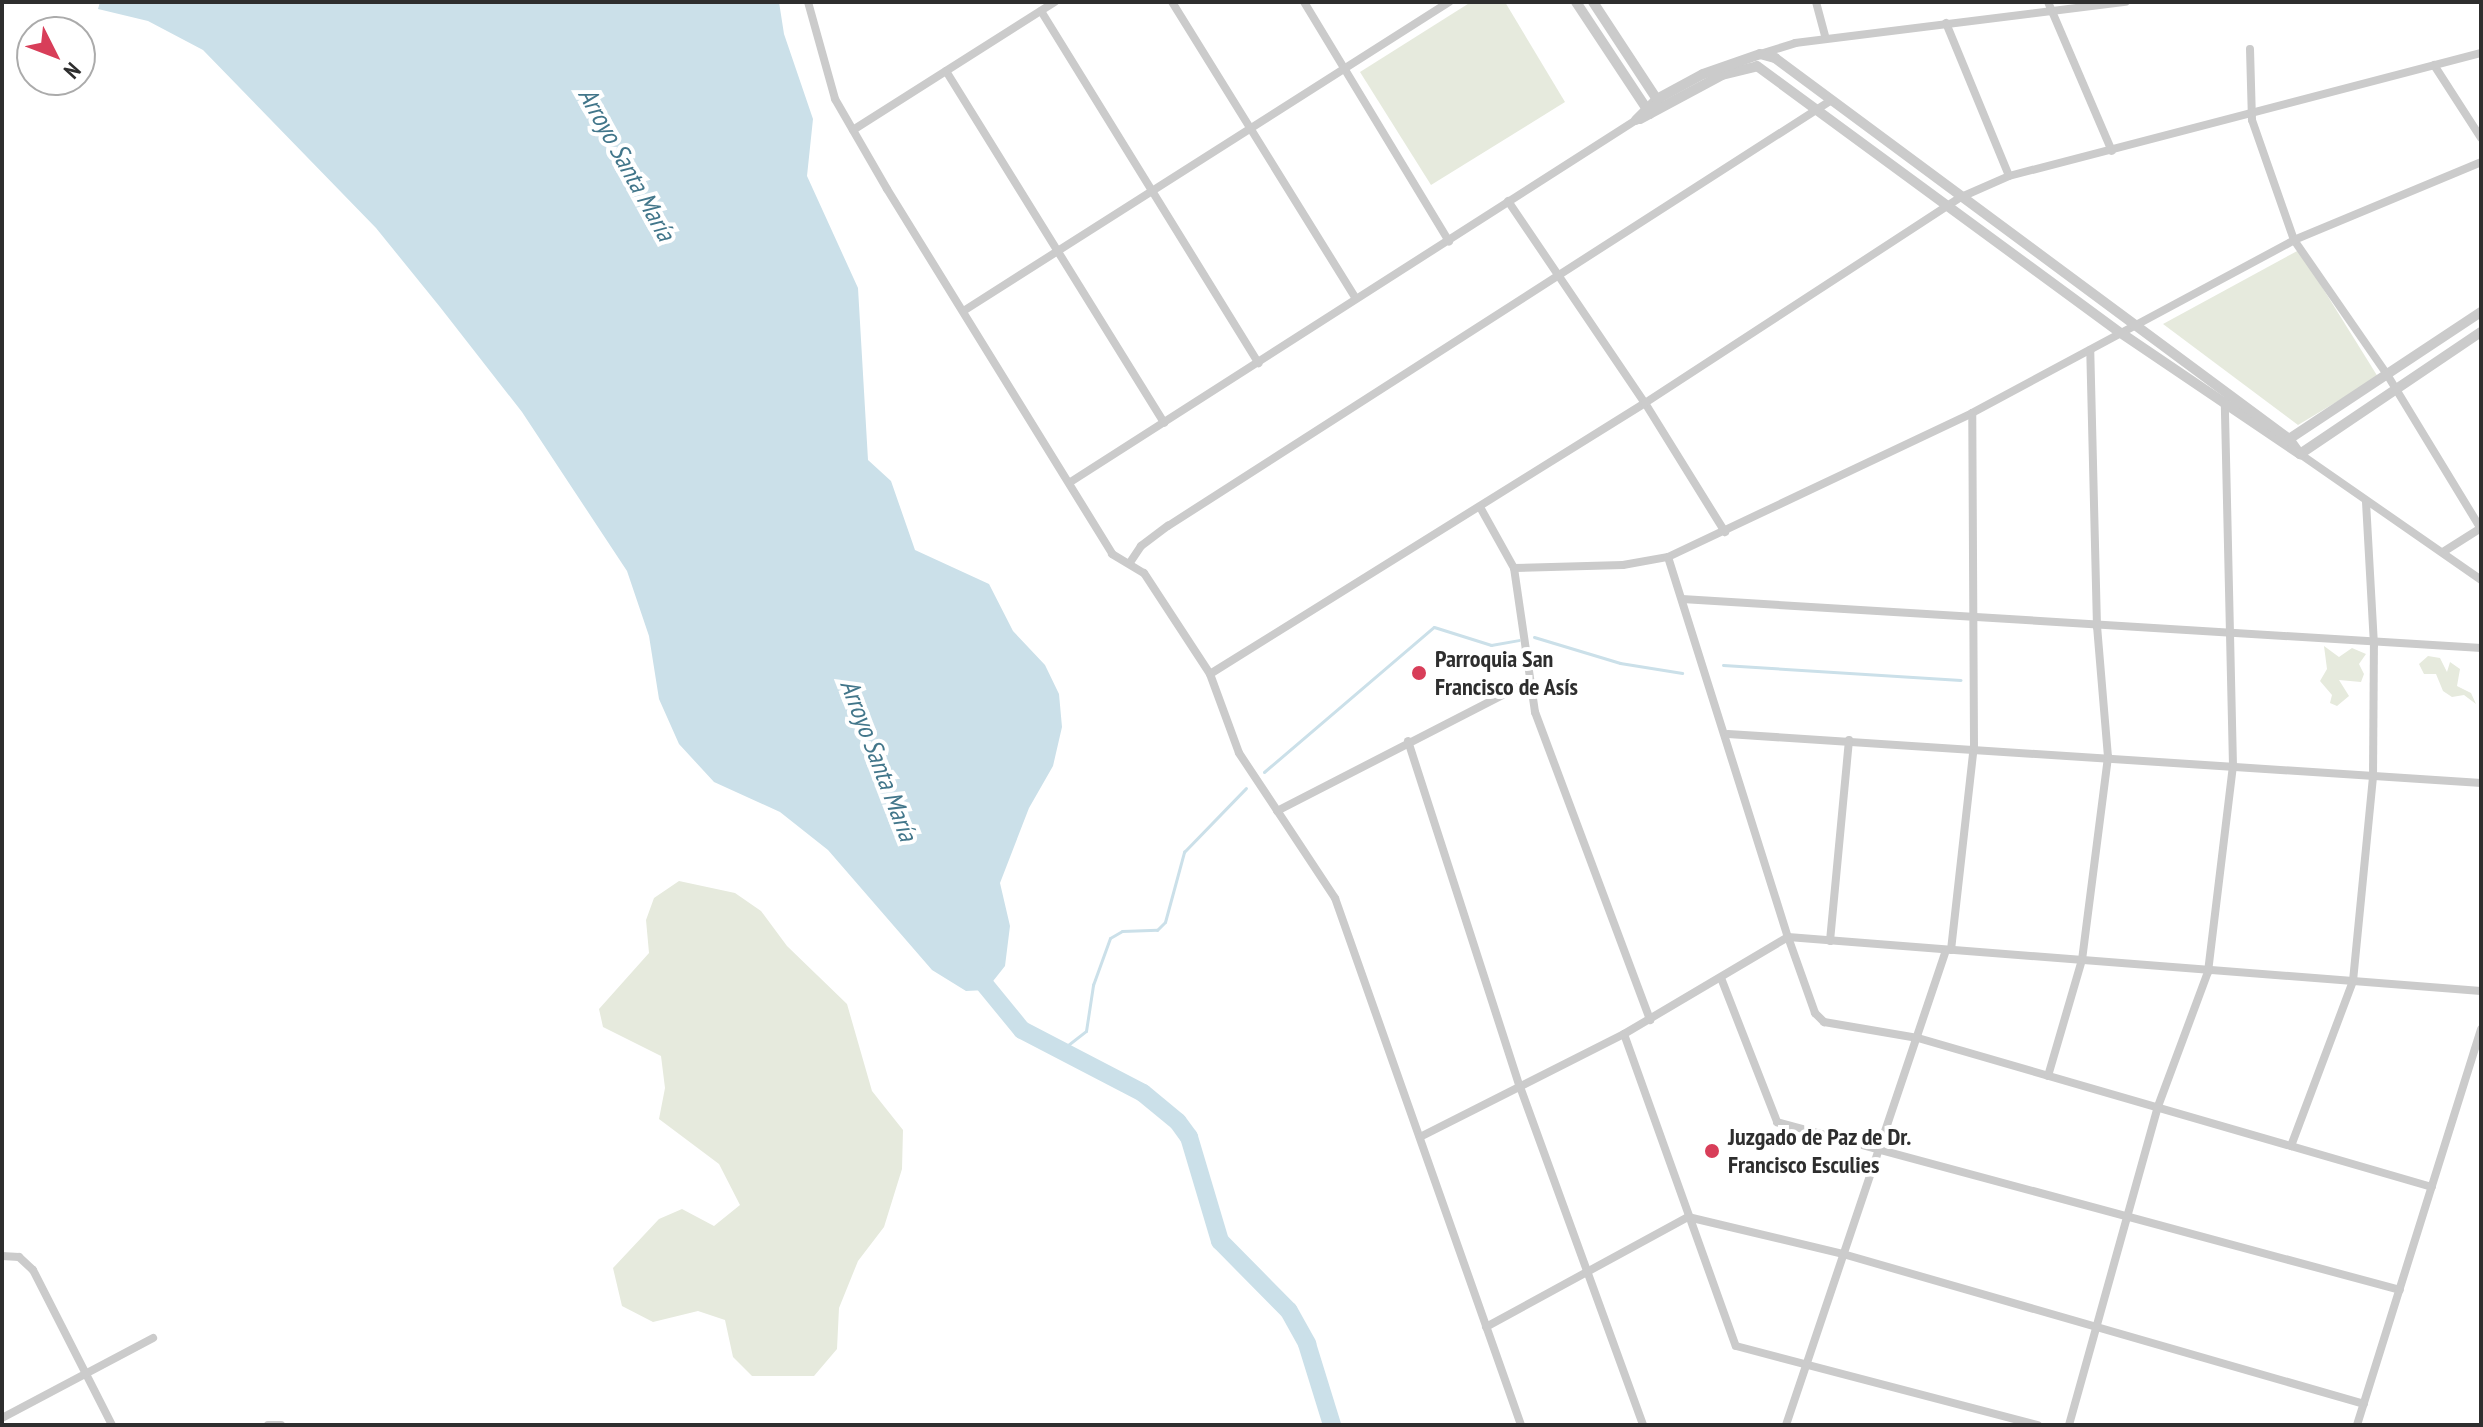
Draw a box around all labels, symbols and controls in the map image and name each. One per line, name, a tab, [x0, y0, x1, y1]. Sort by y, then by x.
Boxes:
north arrow	[16, 16, 96, 96]
text: N	[58, 57, 87, 85]
water label: Arroyo Santa María	[572, 82, 682, 246]
place label: Parroquia San Francisco de Asís	[1435, 645, 1579, 701]
marker: Parroquia San Francisco de Asís	[1410, 664, 1428, 682]
water label: Arroyo Santa María	[834, 675, 924, 845]
place label: Juzgado de Paz de Dr. Francisco Esculies	[1728, 1123, 1912, 1179]
marker: Juzgado de Paz de Dr. Francisco Esculies	[1703, 1142, 1721, 1160]

